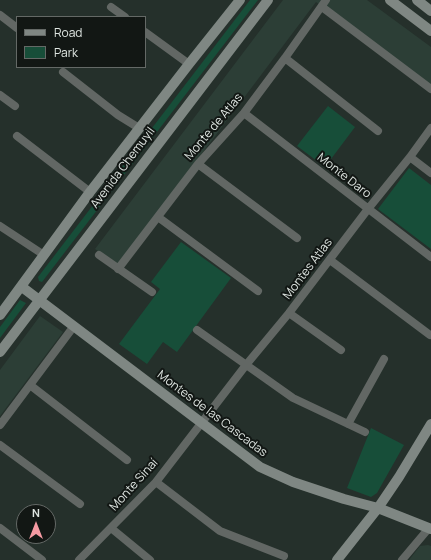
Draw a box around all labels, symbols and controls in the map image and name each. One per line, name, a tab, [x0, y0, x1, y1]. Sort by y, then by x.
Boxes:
legend	[16, 16, 146, 68]
text: Road	[54, 24, 82, 41]
text: Park	[54, 44, 78, 61]
street label: Monte de Atlas	[182, 91, 246, 163]
street label: Avenida Chemuyil	[88, 125, 158, 211]
street label: Monte Daro	[314, 151, 374, 201]
street label: Montes Atlas	[280, 236, 336, 302]
street label: Montes de las Cascadas	[154, 368, 270, 460]
street label: Monte Sinaí	[107, 456, 161, 514]
north arrow	[16, 504, 56, 544]
text: N	[32, 505, 40, 520]

